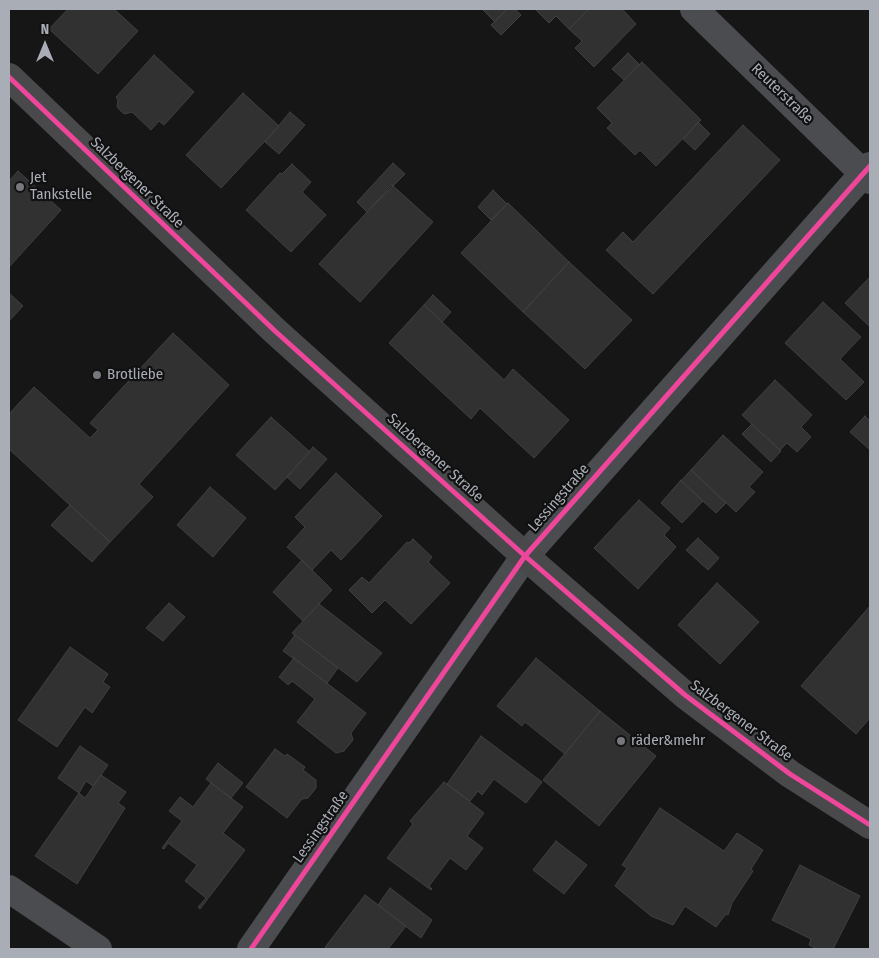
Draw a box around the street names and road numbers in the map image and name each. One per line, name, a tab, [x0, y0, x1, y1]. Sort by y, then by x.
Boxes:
street label: Reuterstraße	[747, 60, 817, 128]
street label: Salzbergener Straße	[86, 134, 188, 232]
street label: Salzbergener Straße	[383, 410, 487, 506]
street label: Lessingstraße	[525, 460, 593, 536]
street label: Salzbergener Straße	[686, 677, 796, 765]
street label: Lessingstraße	[290, 787, 352, 867]

